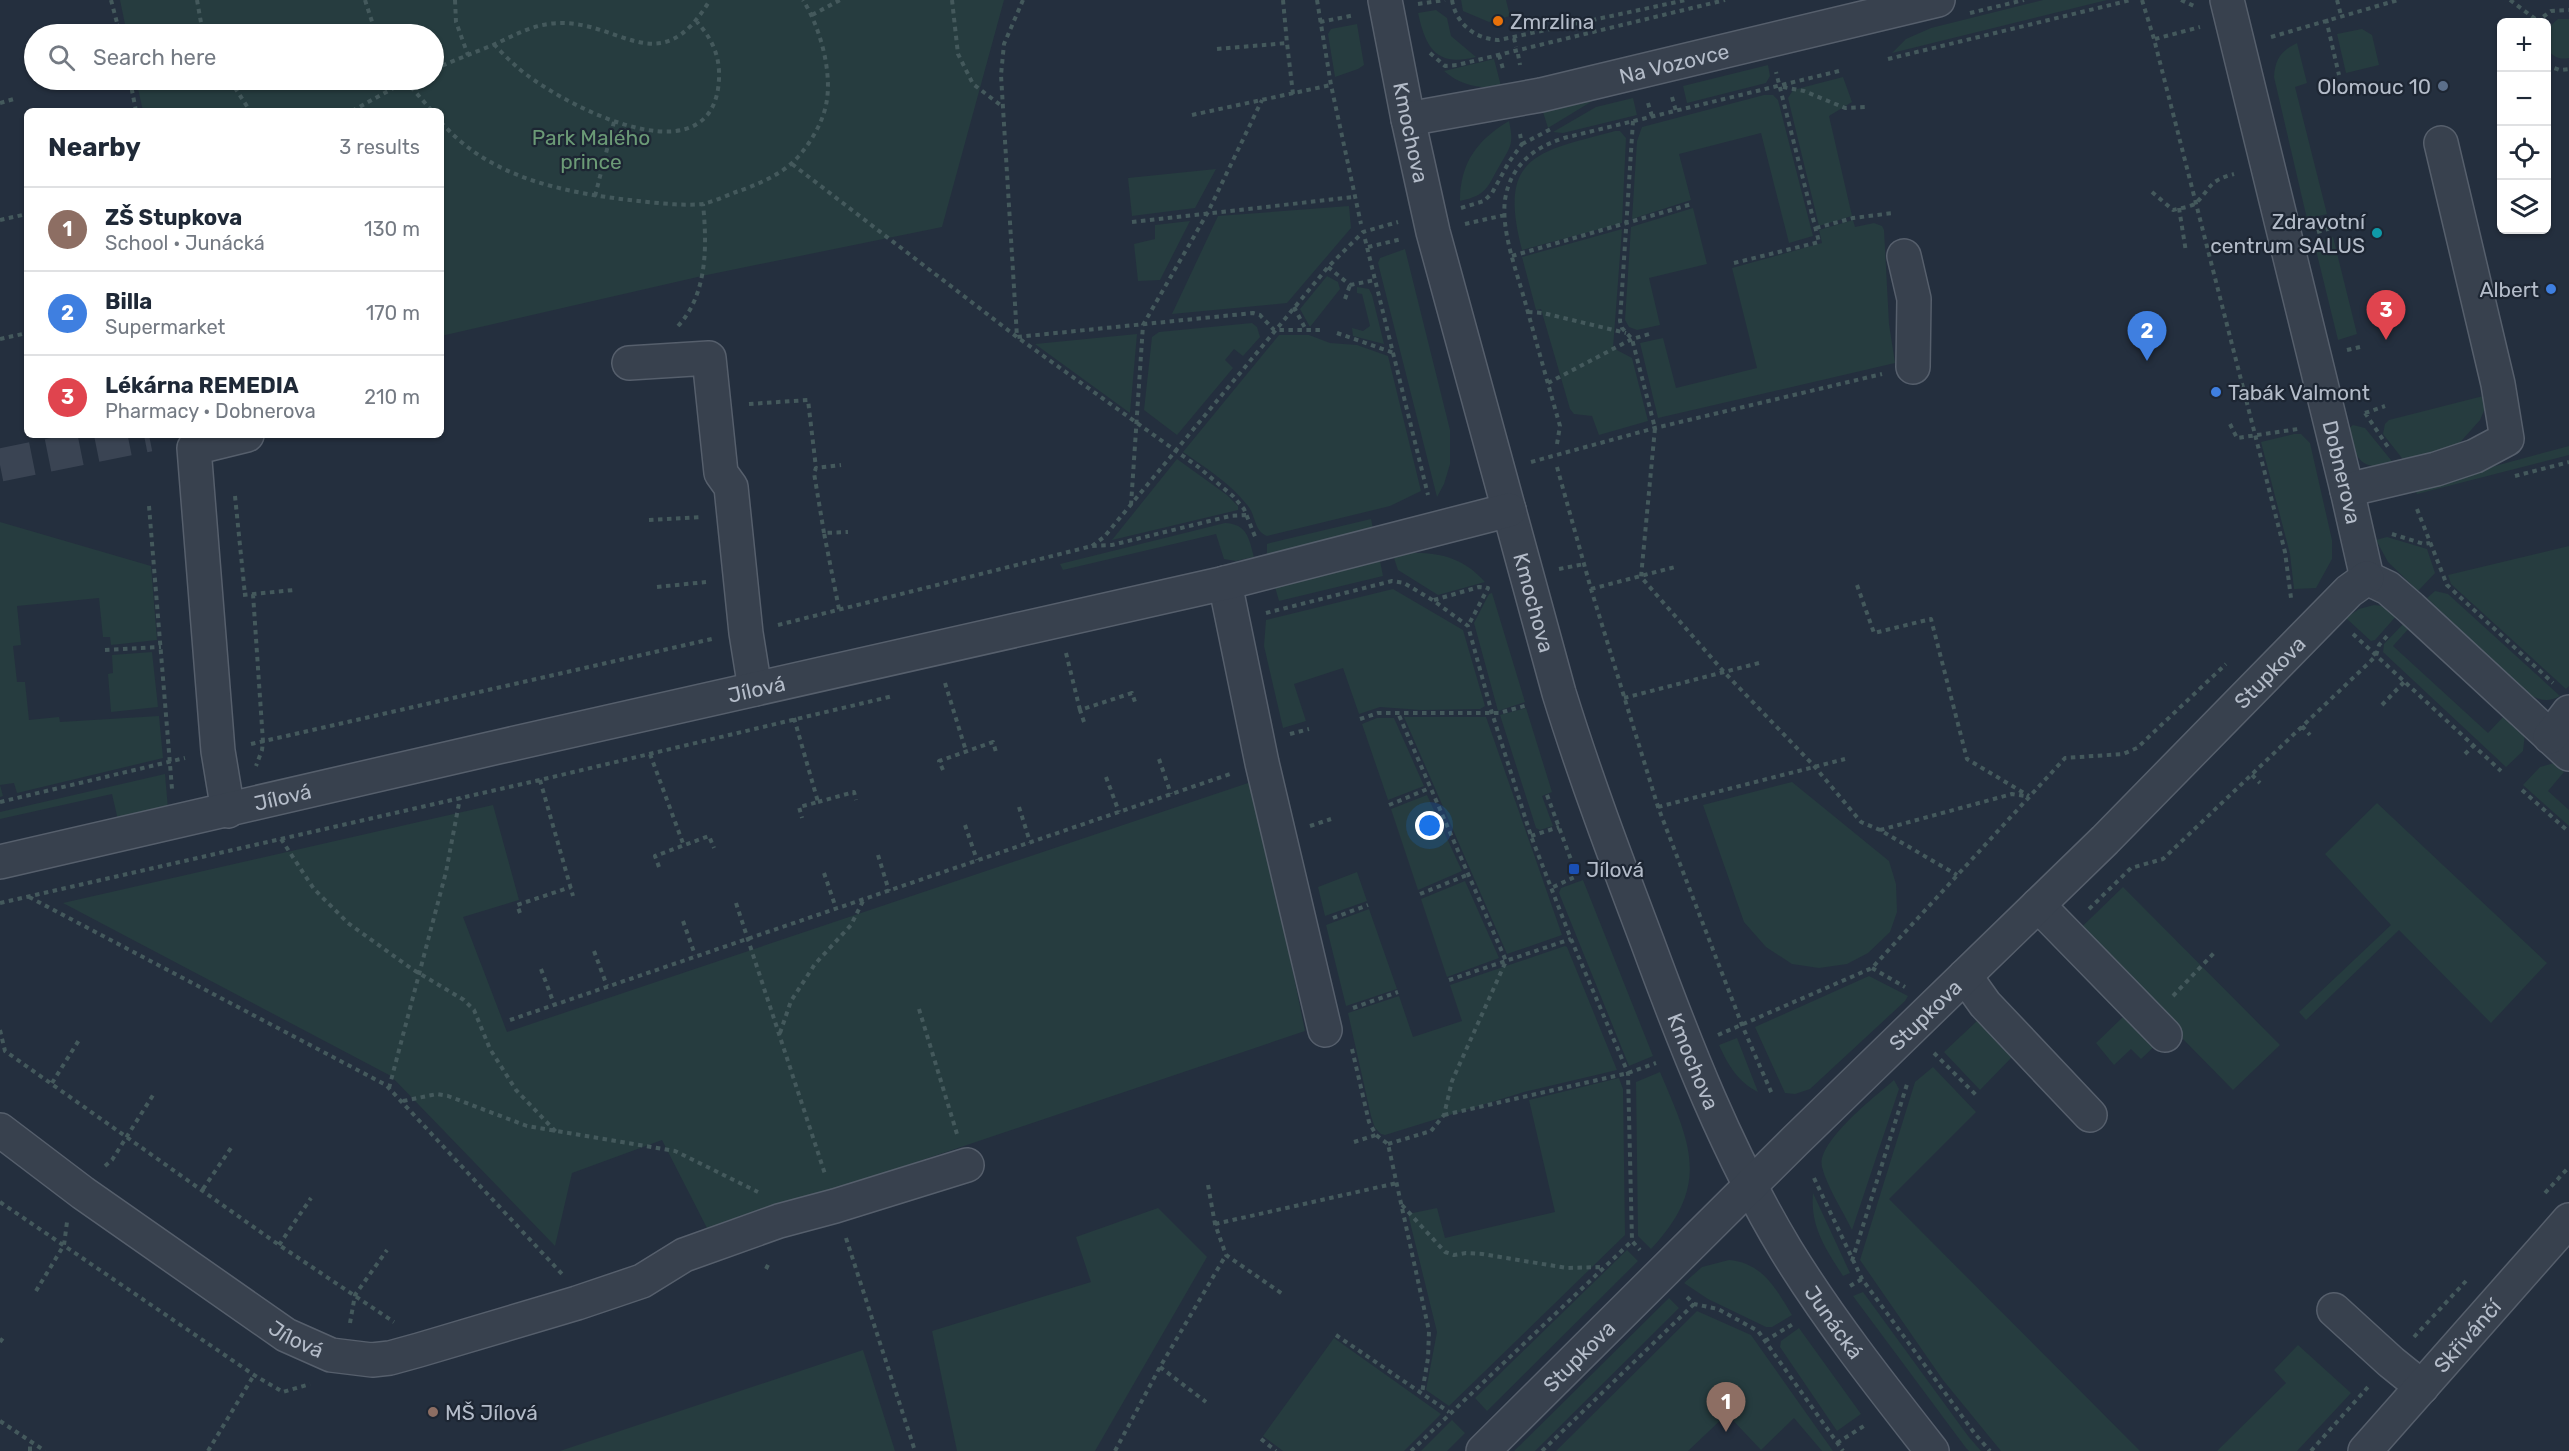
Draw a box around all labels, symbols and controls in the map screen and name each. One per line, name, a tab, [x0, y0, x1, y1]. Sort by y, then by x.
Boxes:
place label: Zmrzlina	[1510, 9, 1594, 34]
marker: Zmrzlina	[1491, 14, 1505, 28]
map controls	[2497, 18, 2551, 234]
button: +	[2497, 18, 2551, 72]
search box	[24, 24, 444, 90]
street label: Na Vozovce	[1617, 38, 1732, 88]
icon: search	[45, 41, 78, 74]
text: Search here	[93, 44, 216, 71]
button: −	[2497, 72, 2551, 126]
place label: Olomouc 10	[2317, 74, 2431, 99]
marker: Olomouc 10	[2436, 79, 2450, 93]
street label: Kmochova	[1389, 80, 1434, 185]
park label: Park Malého prince	[532, 125, 650, 174]
button: locate	[2497, 126, 2551, 180]
text: Nearby	[48, 132, 141, 163]
text: 3 results	[339, 135, 420, 159]
button: layers	[2497, 180, 2551, 234]
text: ZŠ Stupkova	[105, 204, 242, 231]
place label: Zdravotní centrum SALUS	[2210, 209, 2366, 258]
text: 1	[63, 217, 72, 241]
text: 130 m	[364, 217, 420, 241]
marker: Zdravotní centrum SALUS	[2370, 226, 2384, 240]
text: School · Junácká	[105, 231, 265, 255]
place label: Albert	[2479, 277, 2539, 302]
marker: Albert	[2544, 282, 2558, 296]
text: Billa	[105, 288, 152, 315]
pin: 3	[2366, 290, 2406, 340]
text: 2	[61, 301, 74, 325]
text: 170 m	[366, 301, 420, 325]
pin: 2	[2128, 312, 2166, 361]
text: Supermarket	[105, 315, 225, 339]
text: Lékárna REMEDIA	[105, 372, 299, 399]
place label: Tabák Valmont	[2228, 380, 2370, 405]
text: 3	[61, 385, 74, 409]
text: 210 m	[364, 385, 420, 409]
marker: Tabák Valmont	[2209, 385, 2223, 399]
text: Pharmacy · Dobnerova	[105, 399, 316, 423]
street label: Dobnerova	[2318, 418, 2367, 526]
street label: Kmochova	[1509, 550, 1560, 655]
street label: Stupkova	[2229, 631, 2310, 713]
street label: Jílová	[725, 670, 787, 707]
street label: Jílová	[251, 778, 314, 815]
your location	[1415, 811, 1444, 840]
place label: Jílová	[1586, 857, 1644, 882]
marker: Jílová	[1567, 862, 1581, 876]
street label: Stupkova	[1884, 974, 1966, 1056]
street label: Kmochova	[1663, 1009, 1725, 1113]
street label: Junácká	[1800, 1281, 1869, 1363]
street label: Skřivánčí	[2428, 1293, 2506, 1377]
street label: Jílová	[264, 1314, 328, 1363]
street label: Stupkova	[1538, 1315, 1620, 1397]
pin: 1	[1706, 1382, 1746, 1432]
place label: MŠ Jílová	[445, 1400, 538, 1425]
marker: MŠ Jílová	[426, 1405, 440, 1419]

